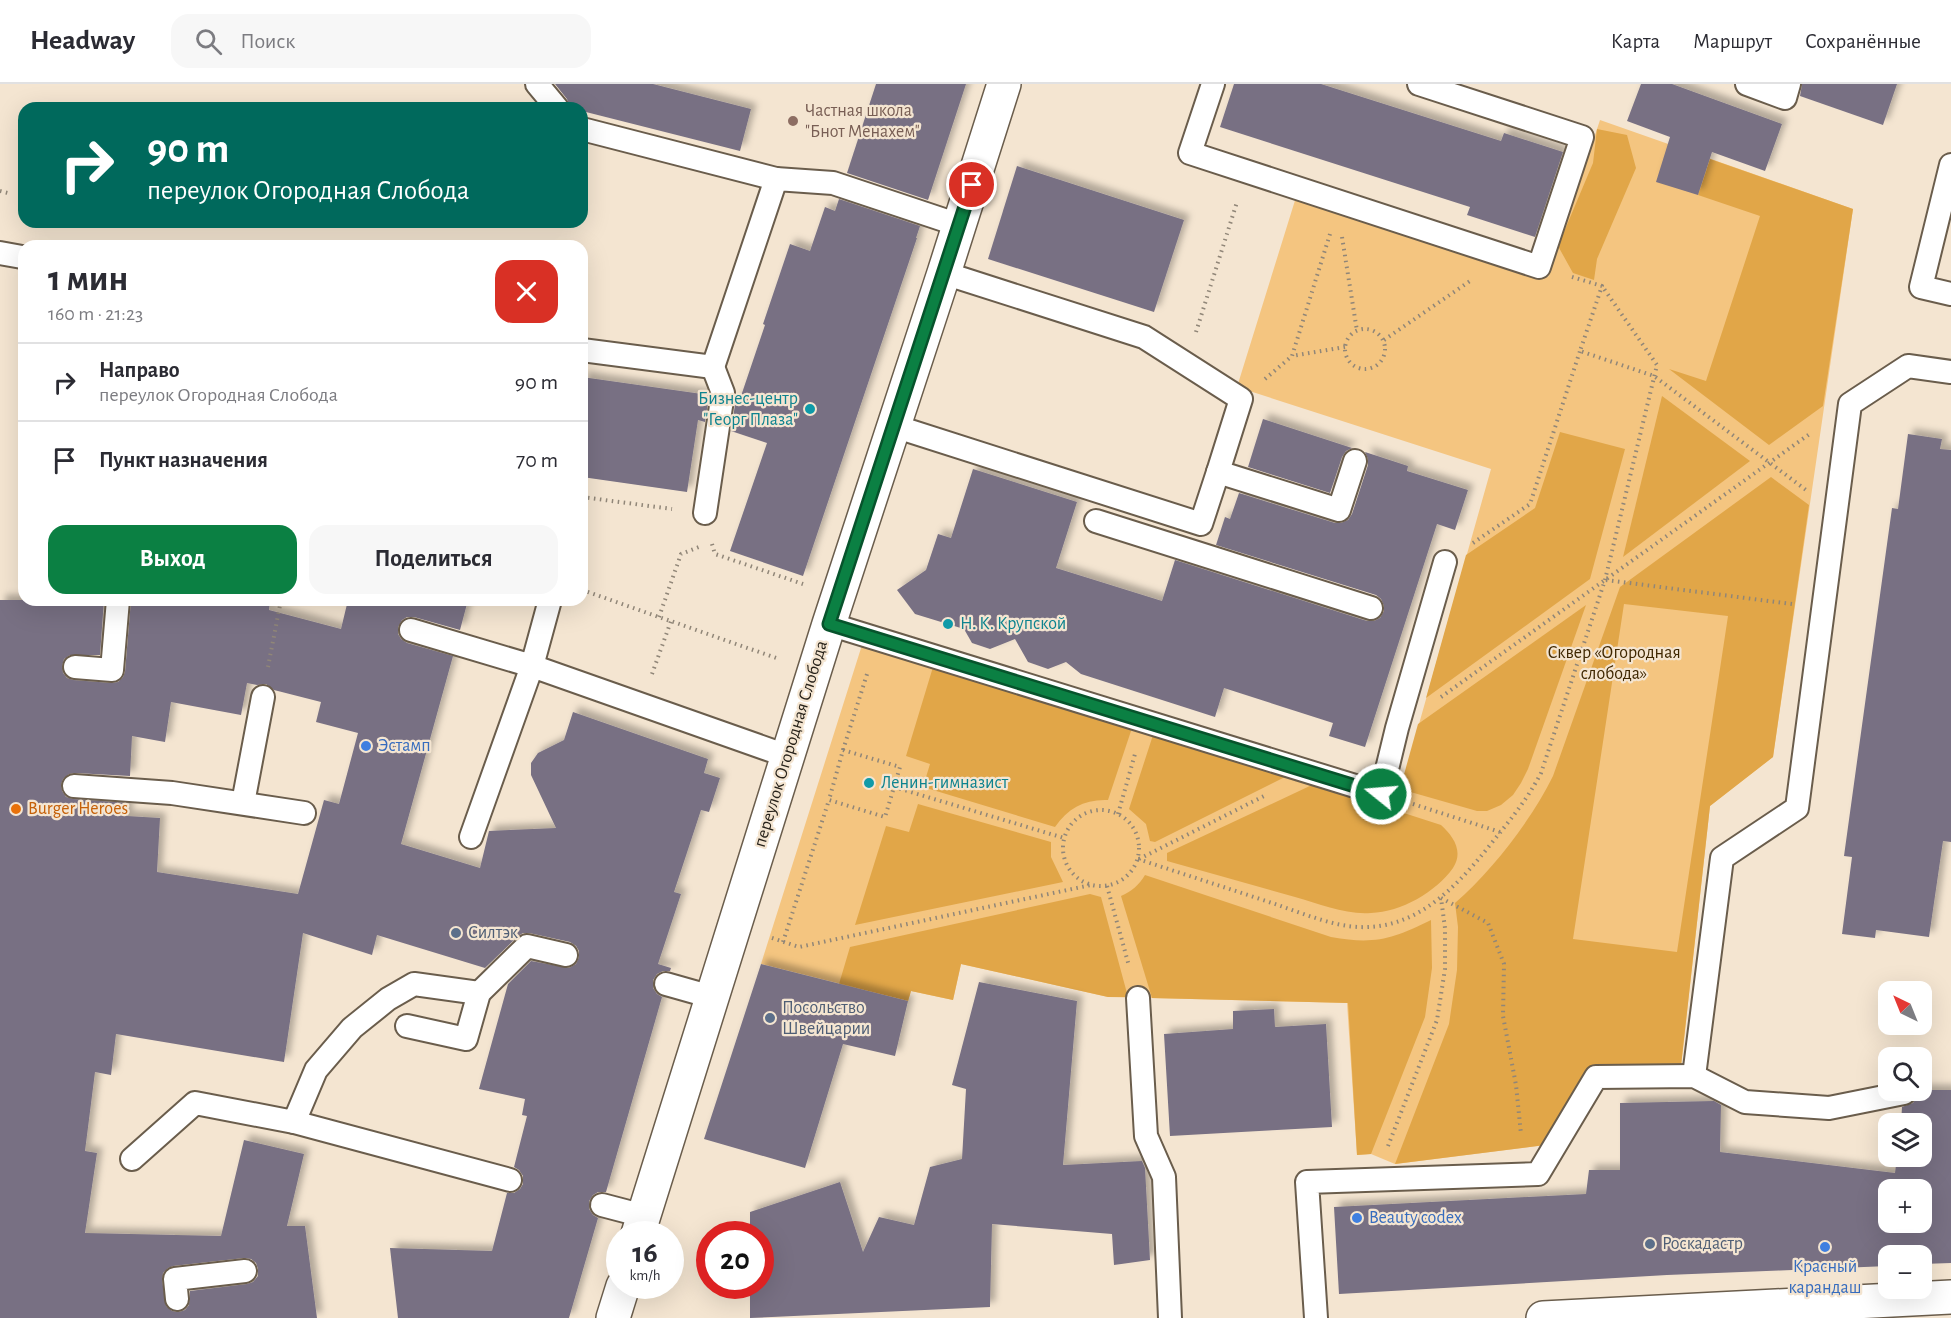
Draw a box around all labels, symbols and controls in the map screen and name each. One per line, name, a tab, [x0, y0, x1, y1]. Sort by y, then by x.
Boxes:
search box	[171, 14, 591, 68]
icon: search	[192, 25, 225, 58]
text: Headway	[30, 27, 135, 55]
text: Поиск	[240, 30, 295, 52]
text: Карта	[1611, 31, 1660, 52]
text: Маршрут	[1693, 31, 1772, 52]
text: Сохранённые	[1805, 31, 1921, 52]
place label: Частная школа "Бнот Менахем"	[805, 102, 920, 141]
marker: Частная школа "Бнот Менахем"	[786, 114, 800, 128]
icon: right	[48, 126, 126, 204]
text: 90 m	[147, 128, 229, 170]
pin	[946, 159, 997, 210]
icon: arrive	[955, 168, 988, 201]
text: переулок Огородная Слобода	[147, 177, 469, 204]
button: close	[495, 260, 558, 323]
text: 1 мин	[48, 261, 128, 297]
text: 160 m · 21:23	[48, 304, 143, 324]
text: Направо	[99, 359, 180, 381]
icon: right	[48, 366, 81, 399]
text: 90 m	[515, 371, 558, 393]
text: переулок Огородная Слобода	[99, 385, 338, 405]
place label: Бизнес-центр "Георг Плаза"	[698, 390, 798, 429]
marker: Бизнес-центр "Георг Плаза"	[803, 402, 817, 416]
icon: arrive	[48, 444, 81, 477]
text: Пункт назначения	[99, 449, 268, 471]
text: 70 m	[516, 449, 558, 471]
button: Выход	[48, 525, 297, 594]
button: Поделиться	[309, 525, 558, 594]
place label: Н. К. Крупской	[960, 615, 1066, 633]
marker: Н. К. Крупской	[941, 617, 955, 631]
street label: переулок Огородная Слобода	[750, 638, 831, 849]
park label: Сквер «Огородная слобода»	[1547, 644, 1681, 683]
place label: Эстамп	[378, 737, 431, 755]
marker: Эстамп	[359, 739, 373, 753]
position arrow	[1349, 762, 1413, 826]
place label: Ленин-гимназист	[881, 774, 1009, 792]
marker: Ленин-гимназист	[862, 776, 876, 790]
place label: Burger Heroes	[28, 800, 128, 818]
marker: Burger Heroes	[9, 802, 23, 816]
place label: Силтэк	[468, 924, 519, 942]
marker: Силтэк	[449, 926, 463, 940]
north arrow	[1878, 981, 1932, 1035]
map controls	[1878, 981, 1932, 1299]
place label: Посольство Швейцарии	[782, 999, 870, 1038]
marker: Посольство Швейцарии	[763, 1011, 777, 1025]
button: search	[1878, 1047, 1932, 1101]
button: layers	[1878, 1113, 1932, 1167]
button: +	[1878, 1179, 1932, 1233]
place label: Beauty codex	[1369, 1209, 1462, 1227]
marker: Beauty codex	[1350, 1211, 1364, 1225]
speed limit sign: 20	[696, 1221, 774, 1299]
place label: Роскадастр	[1662, 1235, 1743, 1253]
marker: Роскадастр	[1643, 1237, 1657, 1251]
text: 16	[632, 1238, 658, 1268]
marker: Красный карандаш	[1818, 1240, 1832, 1254]
button: −	[1878, 1245, 1932, 1299]
place label: Красный карандаш	[1789, 1258, 1861, 1297]
text: km/h	[630, 1268, 660, 1283]

